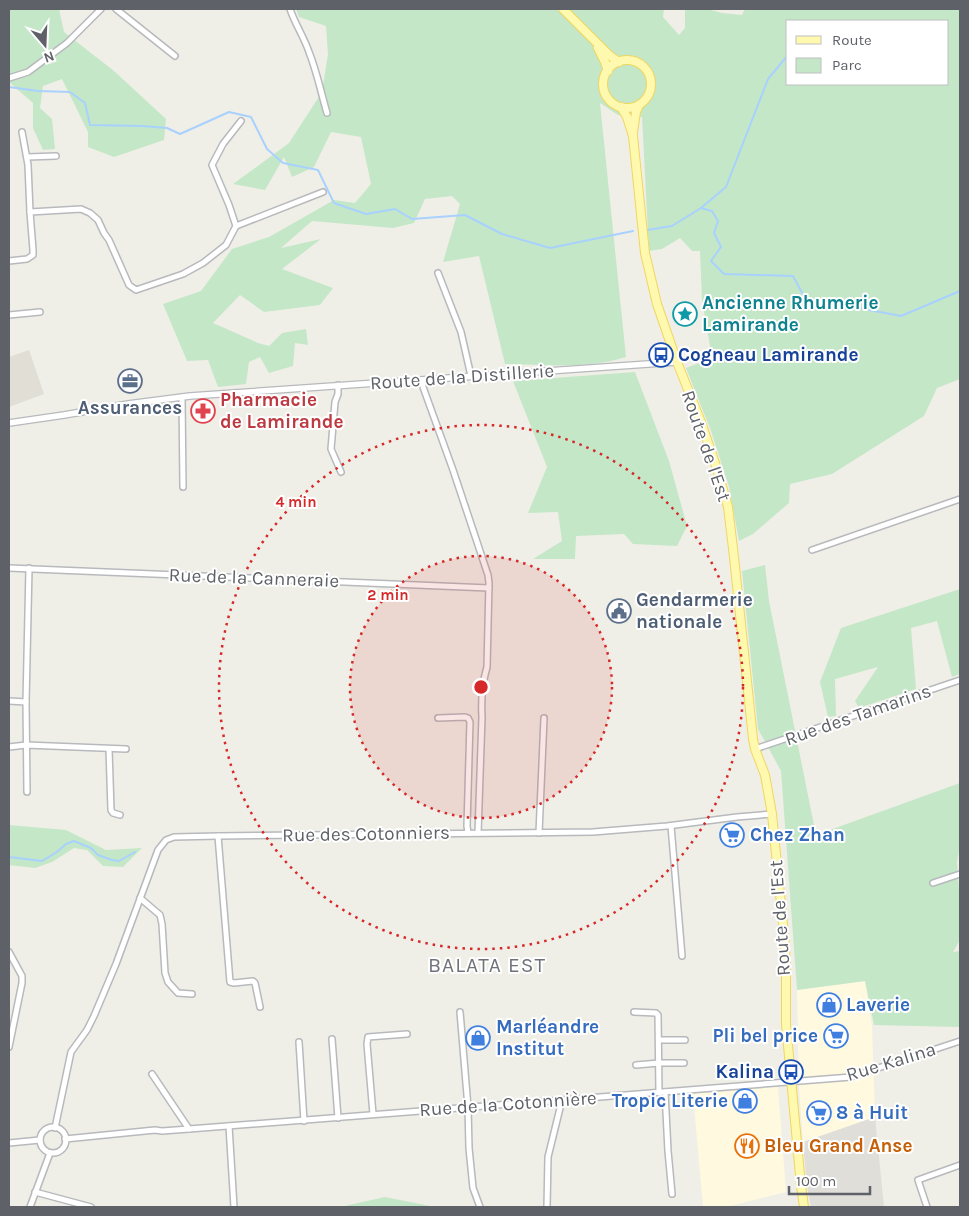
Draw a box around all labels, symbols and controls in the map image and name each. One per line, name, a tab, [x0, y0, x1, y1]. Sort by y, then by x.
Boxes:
north arrow	[20, 20, 70, 70]
legend	[786, 20, 949, 85]
text: Route	[832, 31, 872, 49]
text: N	[42, 47, 57, 66]
text: Parc	[832, 56, 862, 74]
place label: Ancienne Rhumerie Lamirande	[702, 292, 878, 336]
place icon: Ancienne Rhumerie Lamirande	[672, 301, 698, 327]
bus stop icon: Cogneau Lamirande	[648, 342, 674, 368]
place label: Cogneau Lamirande	[678, 344, 859, 366]
street label: Route de la Distillerie	[369, 360, 555, 394]
office icon: Assurances	[117, 368, 143, 394]
street label: Route de l'Est	[677, 387, 735, 505]
place label: Pharmacie de Lamirande	[220, 389, 343, 433]
place label: Assurances	[78, 397, 182, 419]
pharmacy icon: Pharmacie de Lamirande	[190, 398, 216, 424]
text: 4 min	[275, 493, 317, 511]
street label: Rue de la Canneraie	[168, 564, 340, 592]
text: 2 min	[367, 586, 409, 604]
place label: Gendarmerie nationale	[636, 589, 753, 633]
public building icon: Gendarmerie nationale	[606, 598, 632, 624]
centre of rings	[472, 678, 490, 696]
street label: Rue des Tamarins	[782, 680, 934, 750]
street label: Rue des Cotonniers	[282, 822, 450, 846]
supermarket icon: Chez Zhan	[719, 822, 745, 848]
place label: Chez Zhan	[750, 824, 845, 846]
street label: Route de l'Est	[765, 859, 795, 977]
district label: BALATA EST	[428, 953, 546, 977]
shop icon: Laverie	[816, 992, 842, 1018]
place label: Laverie	[846, 994, 910, 1016]
place label: Marléandre Institut	[496, 1016, 599, 1060]
supermarket icon: Pli bel price	[823, 1023, 849, 1049]
shop icon: Marléandre Institut	[465, 1025, 491, 1051]
place label: Pli bel price	[712, 1025, 818, 1047]
street label: Rue Kalina	[844, 1038, 938, 1086]
bus stop icon: Kalina	[778, 1059, 804, 1085]
place label: Kalina	[715, 1061, 774, 1083]
street label: Rue de la Cotonnière	[419, 1087, 597, 1121]
shop icon: Tropic Literie	[732, 1088, 758, 1114]
place label: Tropic Literie	[612, 1090, 728, 1112]
supermarket icon: 8 à Huit	[806, 1100, 832, 1126]
place label: 8 à Huit	[836, 1102, 908, 1124]
restaurant icon: Bleu Grand Anse	[734, 1133, 760, 1159]
place label: Bleu Grand Anse	[764, 1135, 912, 1157]
scale bar	[789, 1164, 870, 1196]
text: 100 m	[796, 1172, 836, 1190]

